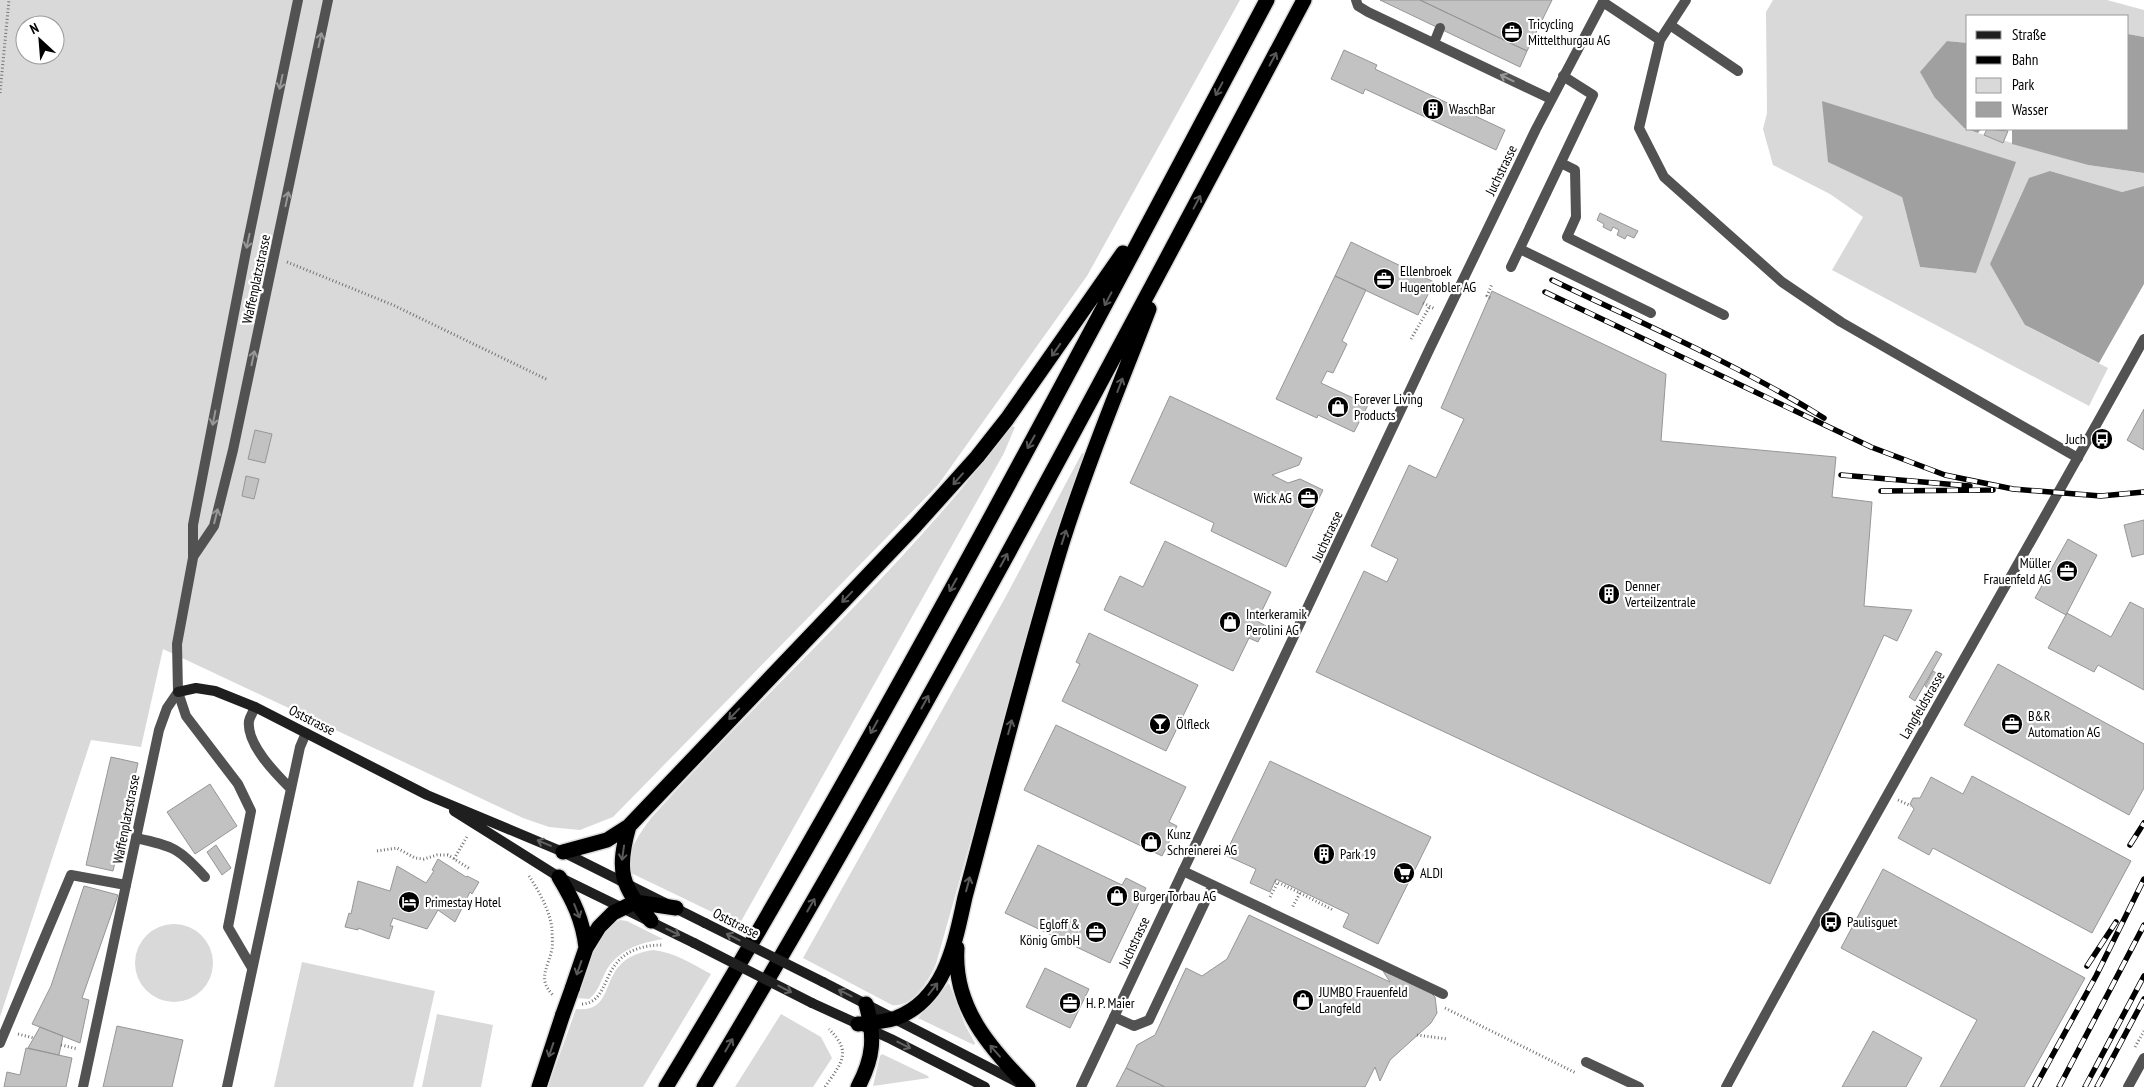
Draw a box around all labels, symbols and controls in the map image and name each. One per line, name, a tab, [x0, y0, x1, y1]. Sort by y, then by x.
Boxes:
north arrow	[15, 15, 65, 65]
place label: Tricycling Mittelthurgau AG	[1528, 15, 1610, 49]
legend	[1966, 15, 2129, 130]
text: N	[27, 19, 42, 38]
office icon: Tricycling Mittelthurgau AG	[1500, 20, 1524, 44]
text: Straße	[2012, 25, 2046, 44]
one-way arrow	[315, 32, 325, 48]
text: Bahn	[2012, 50, 2038, 69]
one-way arrow	[1268, 51, 1278, 66]
one-way arrow	[1500, 73, 1515, 82]
one-way arrow	[276, 74, 286, 90]
text: Park	[2012, 75, 2034, 94]
one-way arrow	[1214, 82, 1224, 97]
building icon: WaschBar	[1421, 97, 1445, 121]
place label: WaschBar	[1449, 100, 1496, 118]
text: Wasser	[2012, 100, 2049, 119]
street label: Juchstrasse	[1481, 142, 1521, 199]
one-way arrow	[283, 191, 292, 207]
one-way arrow	[1193, 195, 1202, 210]
street label: Waffenplatzstrasse	[238, 233, 274, 325]
one-way arrow	[243, 233, 252, 249]
place label: Ellenbroek Hugentobler AG	[1400, 262, 1476, 296]
office icon: Ellenbroek Hugentobler AG	[1372, 267, 1396, 291]
one-way arrow	[1103, 291, 1112, 306]
one-way arrow	[1051, 342, 1061, 356]
one-way arrow	[249, 350, 258, 366]
one-way arrow	[1116, 377, 1125, 393]
place label: Forever Living Products	[1354, 390, 1423, 424]
shop icon: Forever Living Products	[1326, 395, 1350, 419]
one-way arrow	[209, 409, 218, 425]
bus stop icon: Juch	[2090, 427, 2114, 451]
place label: Juch	[2064, 430, 2086, 448]
one-way arrow	[1026, 435, 1036, 450]
one-way arrow	[952, 472, 964, 485]
office icon: Wick AG	[1296, 486, 1320, 510]
place label: Wick AG	[1254, 489, 1292, 507]
one-way arrow	[212, 508, 221, 524]
street label: Juchstrasse	[1307, 508, 1347, 565]
one-way arrow	[1060, 530, 1069, 545]
one-way arrow	[1000, 553, 1009, 568]
place label: Müller Frauenfeld AG	[1983, 554, 2051, 588]
office icon: Müller Frauenfeld AG	[2055, 559, 2079, 583]
one-way arrow	[948, 577, 957, 592]
place label: Denner Verteilzentrale	[1624, 577, 1696, 611]
building icon: Denner Verteilzentrale	[1597, 582, 1621, 606]
one-way arrow	[840, 591, 853, 603]
place label: Interkeramik Perolini AG	[1246, 605, 1307, 639]
shop icon: Interkeramik Perolini AG	[1218, 610, 1242, 634]
street label: Langfeldstrasse	[1895, 668, 1949, 742]
one-way arrow	[921, 696, 931, 710]
street label: Oststrasse	[286, 701, 338, 739]
place label: B&R Automation AG	[2028, 707, 2100, 741]
one-way arrow	[728, 708, 740, 721]
bar icon: Ölfleck	[1148, 712, 1172, 736]
office icon: B&R Automation AG	[2000, 712, 2024, 736]
place label: Ölfleck	[1176, 715, 1210, 733]
one-way arrow	[869, 719, 878, 734]
one-way arrow	[1006, 720, 1016, 736]
street label: Waffenplatzstrasse	[109, 773, 144, 865]
place label: Kunz Schreinerei AG	[1167, 825, 1237, 859]
shop icon: Kunz Schreinerei AG	[1139, 830, 1163, 854]
one-way arrow	[537, 838, 552, 848]
building icon: Park 19	[1312, 842, 1336, 866]
one-way arrow	[617, 845, 627, 861]
place label: Park 19	[1340, 845, 1376, 863]
supermarket icon: ALDI	[1392, 861, 1416, 885]
place label: ALDI	[1420, 864, 1443, 882]
one-way arrow	[964, 877, 974, 893]
shop icon: Burger Torbau AG	[1105, 884, 1129, 908]
place label: Burger Torbau AG	[1133, 887, 1216, 905]
hotel icon: Primestay Hotel	[397, 890, 421, 914]
place label: Primestay Hotel	[425, 893, 502, 911]
one-way arrow	[806, 898, 816, 912]
one-way arrow	[573, 903, 582, 918]
street label: Oststrasse	[710, 904, 762, 942]
bus stop icon: Paulisguet	[1819, 910, 1843, 934]
place label: Paulisguet	[1847, 913, 1898, 931]
street label: Juchstrasse	[1114, 914, 1154, 971]
place label: Egloff & König GmbH	[1020, 915, 1080, 949]
office icon: Egloff & König GmbH	[1084, 920, 1108, 944]
one-way arrow	[665, 927, 680, 937]
one-way arrow	[726, 932, 741, 941]
one-way arrow	[574, 960, 583, 976]
one-way arrow	[927, 983, 938, 996]
place label: JUMBO Frauenfeld Langfeld	[1318, 983, 1408, 1017]
one-way arrow	[777, 984, 792, 994]
one-way arrow	[838, 988, 853, 997]
shop icon: JUMBO Frauenfeld Langfeld	[1291, 988, 1315, 1012]
office icon: H. P. Maier	[1058, 991, 1082, 1015]
place label: H. P. Maier	[1086, 994, 1135, 1012]
one-way arrow	[725, 1038, 734, 1053]
one-way arrow	[896, 1041, 911, 1051]
one-way arrow	[546, 1042, 555, 1058]
one-way arrow	[989, 1045, 1001, 1058]

